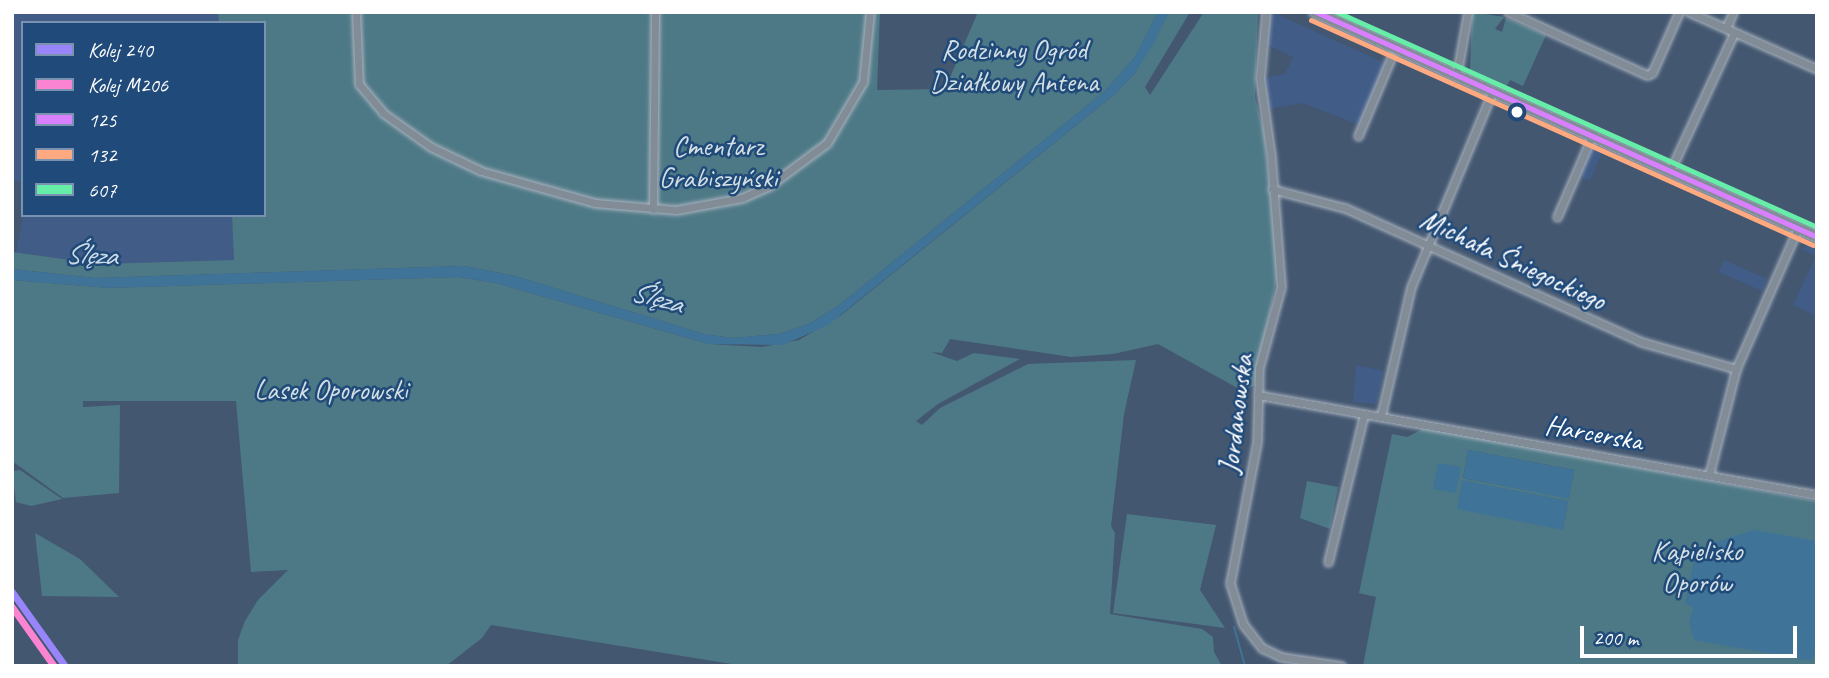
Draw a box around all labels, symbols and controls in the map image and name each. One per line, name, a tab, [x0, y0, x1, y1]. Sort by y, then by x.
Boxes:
legend	[21, 21, 266, 217]
park label: Rodzinny Ogród Działkowy Antena	[930, 33, 1098, 99]
text: Kolej 240	[88, 37, 153, 63]
text: Kolej M206	[88, 72, 168, 98]
unlabelled marker	[1510, 105, 1524, 119]
text: 125	[88, 107, 116, 133]
park label: Cmentarz Grabiszyński	[659, 129, 777, 195]
text: 132	[88, 142, 116, 168]
text: 607	[88, 177, 116, 203]
street label: Michała Śniegockiego	[1415, 202, 1611, 318]
water label: Ślęza	[64, 235, 118, 273]
water label: Ślęza	[627, 273, 687, 321]
street label: Jordanowska	[1212, 353, 1260, 475]
park label: Lasek Oporowski	[254, 373, 408, 407]
street label: Harcerska	[1543, 408, 1645, 458]
park label: Kąpielisko Oporów	[1652, 534, 1742, 600]
scale bar	[1584, 612, 1801, 656]
text: 200 m	[1593, 625, 1638, 651]

